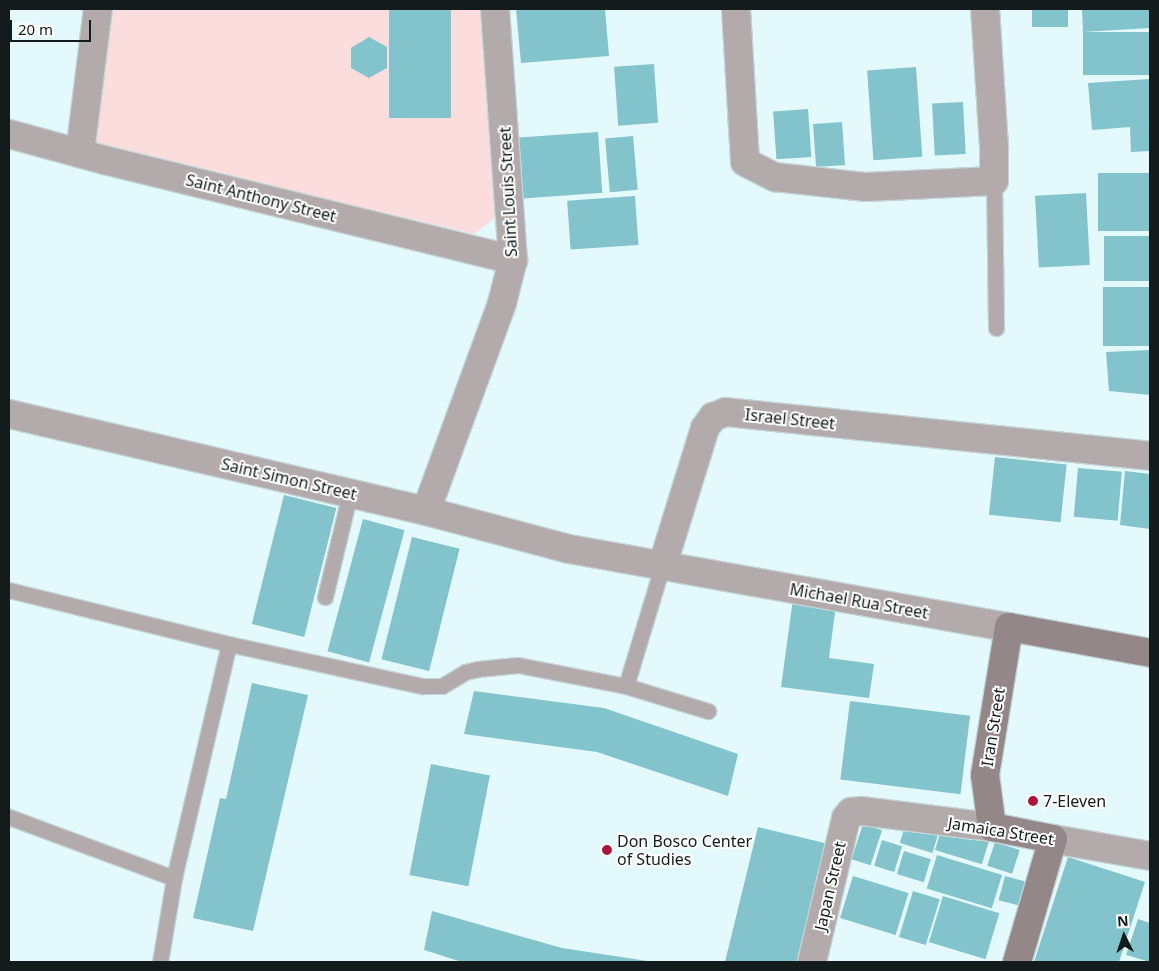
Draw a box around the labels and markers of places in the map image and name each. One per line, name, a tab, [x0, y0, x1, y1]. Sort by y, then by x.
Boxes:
place label: 7-Eleven	[1043, 791, 1106, 811]
marker: 7-Eleven	[1027, 795, 1039, 807]
place label: Don Bosco Center of Studies	[617, 831, 752, 869]
marker: Don Bosco Center of Studies	[601, 844, 613, 856]

